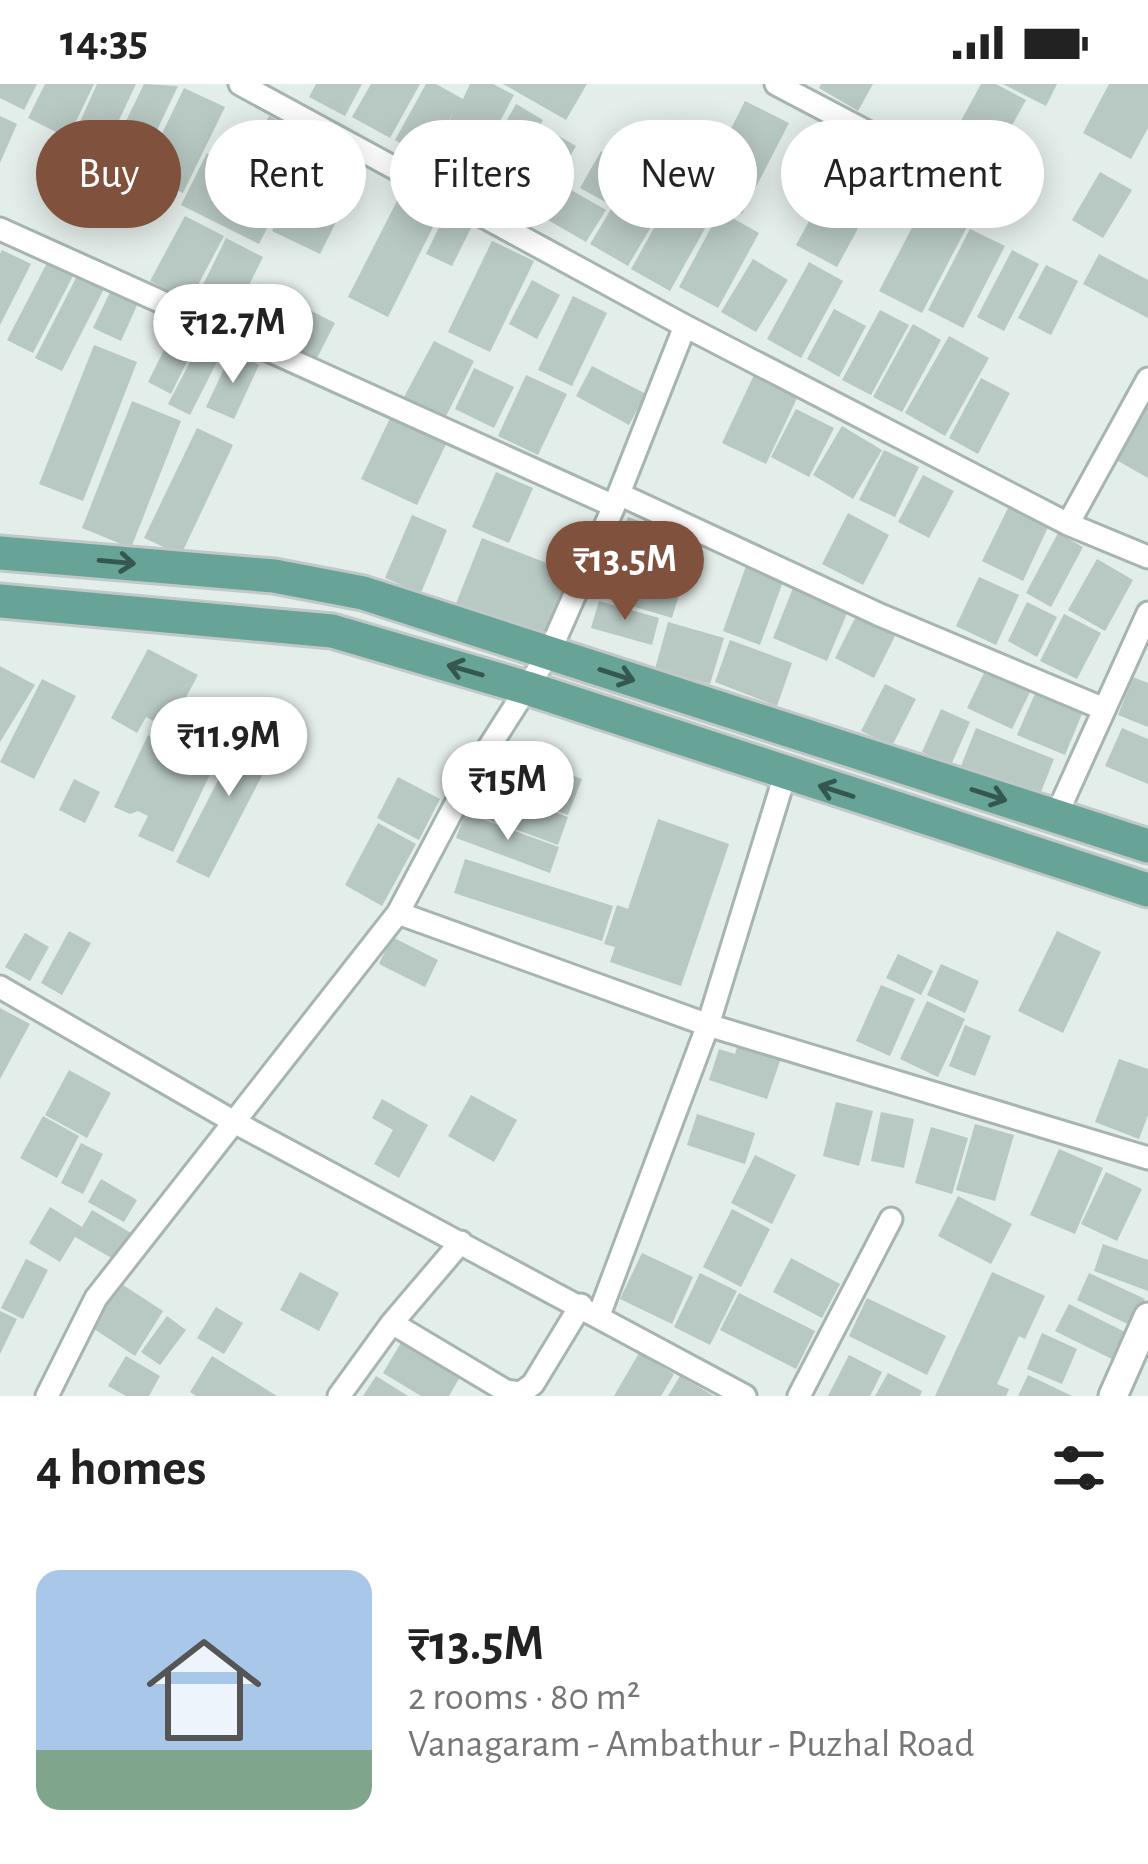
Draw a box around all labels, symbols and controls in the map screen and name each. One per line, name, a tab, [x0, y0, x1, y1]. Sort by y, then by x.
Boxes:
text: 14:35	[60, 19, 148, 64]
chip: Buy	[36, 120, 181, 228]
chip: Rent	[205, 120, 366, 228]
chip: Filters	[390, 120, 574, 228]
chip: New	[598, 120, 757, 228]
chip: Apartment	[781, 120, 1044, 228]
pin: ₹12.7M	[135, 284, 331, 386]
text: ₹12.7M	[180, 303, 286, 342]
pin: ₹13.5M	[527, 521, 723, 623]
text: ₹13.5M	[573, 540, 677, 579]
one-way arrow	[96, 551, 135, 574]
one-way arrow	[447, 658, 485, 680]
one-way arrow	[597, 666, 635, 688]
pin: ₹11.9M	[131, 697, 327, 799]
text: ₹11.9M	[177, 716, 281, 755]
pin: ₹15M	[437, 741, 579, 843]
text: ₹15M	[469, 760, 547, 799]
one-way arrow	[818, 779, 856, 801]
one-way arrow	[969, 785, 1007, 807]
icon: filters	[1046, 1435, 1112, 1501]
text: 4 homes	[36, 1443, 206, 1494]
icon: home	[132, 1618, 276, 1762]
text: ₹13.5M	[408, 1618, 544, 1669]
text: 2 rooms · 80 m²	[408, 1678, 640, 1717]
text: Vanagaram - Ambathur - Puzhal Road	[408, 1725, 974, 1764]

